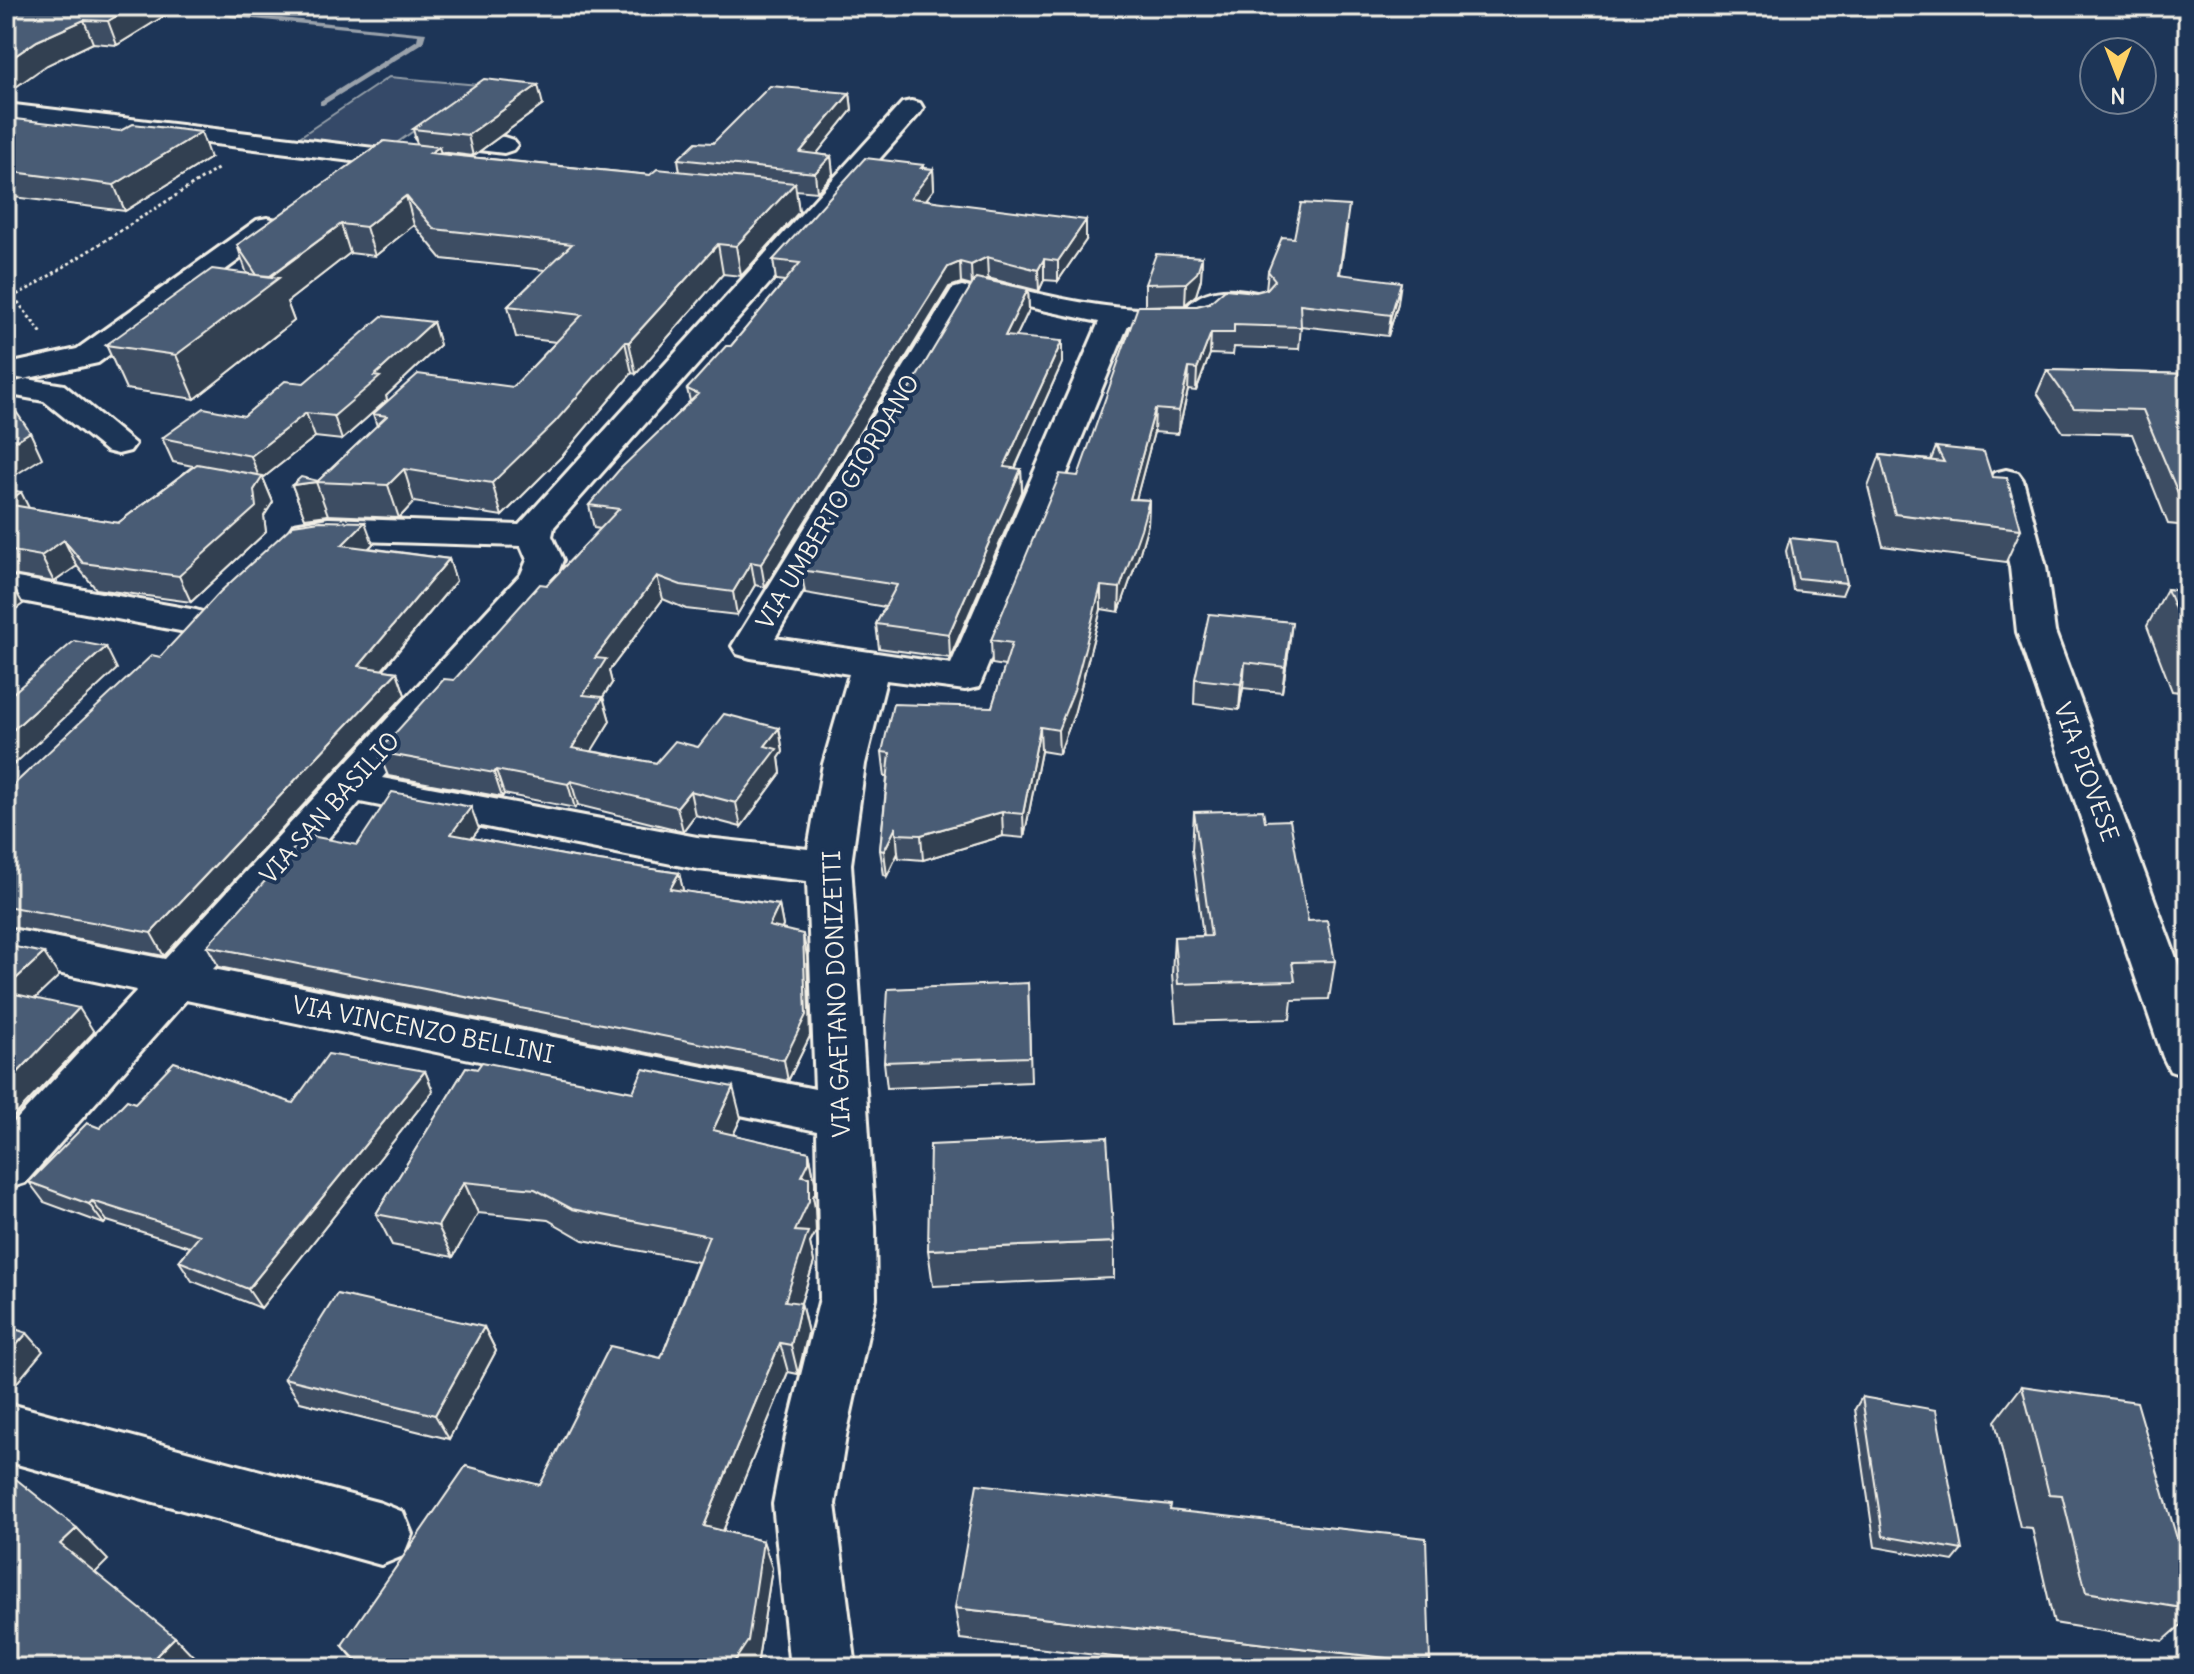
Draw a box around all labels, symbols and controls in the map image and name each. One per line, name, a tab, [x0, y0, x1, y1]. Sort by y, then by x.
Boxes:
north arrow	[2078, 36, 2158, 116]
text: N	[2110, 82, 2126, 110]
street label: VIA UMBERTO GIORDANO	[749, 369, 925, 634]
street label: VIA PIOVESE	[2048, 698, 2126, 845]
street label: VIA SAN BASILIO	[253, 725, 405, 890]
street label: VIA GAETANO DONIZETTI	[816, 850, 856, 1138]
street label: VIA VINCENZO BELLINI	[290, 989, 557, 1069]

